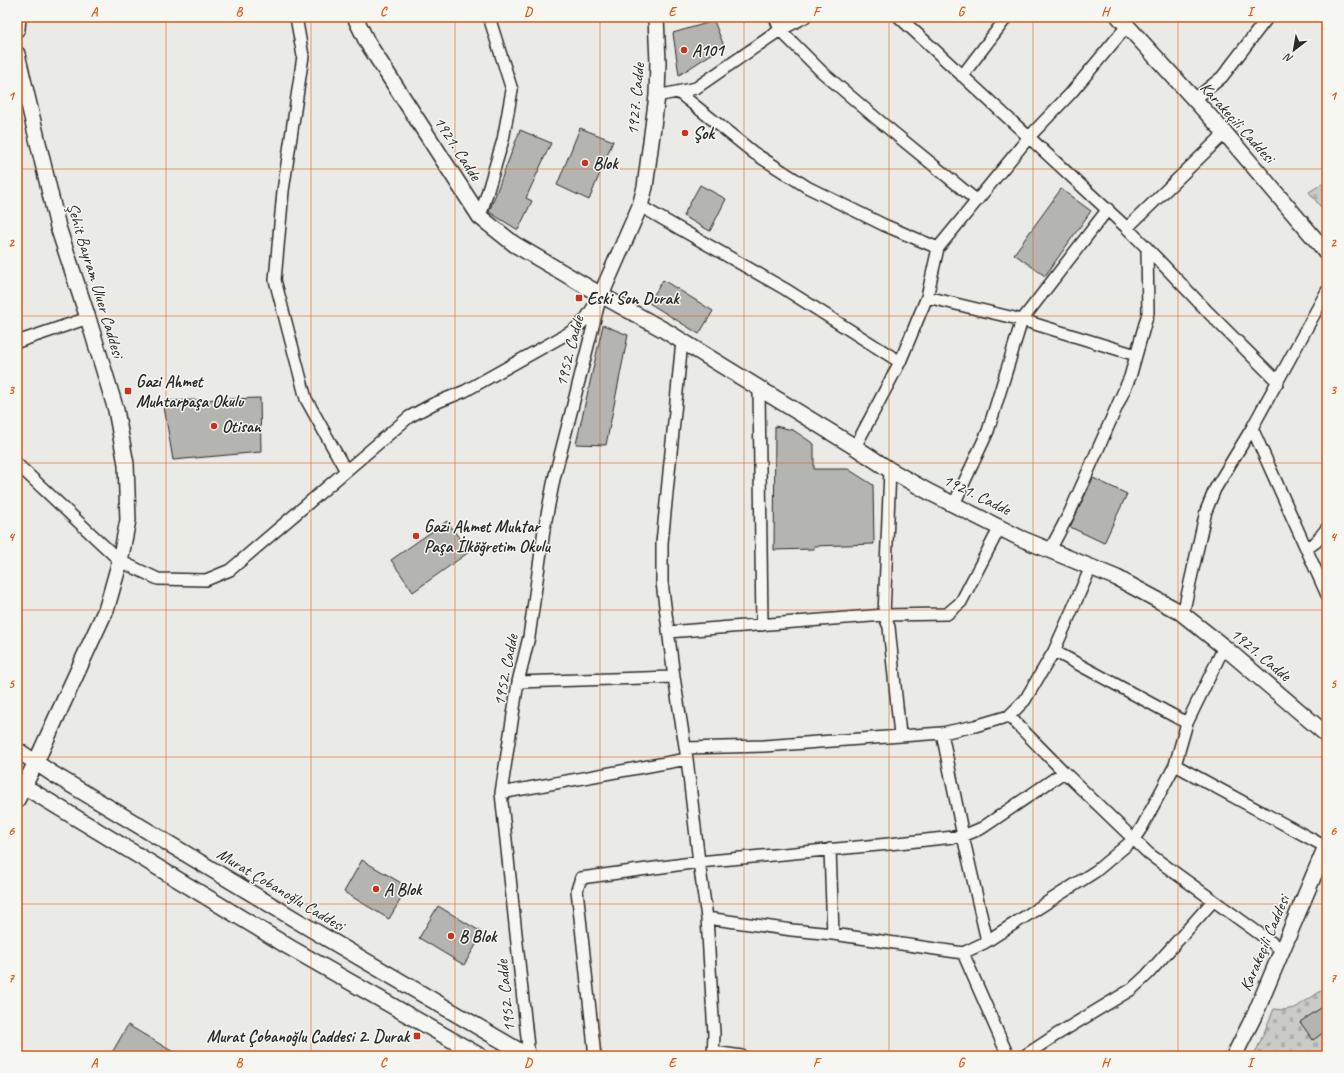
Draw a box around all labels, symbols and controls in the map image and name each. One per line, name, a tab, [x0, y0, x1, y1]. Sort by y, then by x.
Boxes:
text: A	[91, 4, 99, 20]
text: B	[236, 4, 244, 20]
text: C	[380, 4, 388, 20]
text: D	[524, 4, 533, 20]
text: E	[669, 4, 678, 20]
text: F	[813, 4, 822, 20]
text: G	[958, 4, 966, 20]
text: H	[1101, 4, 1111, 20]
text: I	[1247, 4, 1256, 20]
north arrow	[1274, 30, 1314, 70]
place label: A101	[692, 40, 726, 61]
marker: A101	[679, 45, 689, 55]
text: N	[1280, 50, 1295, 66]
street label: 1927. Cadde	[622, 61, 649, 136]
street label: Karakeçili Caddesi	[1196, 77, 1281, 169]
text: 1	[8, 88, 16, 104]
text: 1	[1330, 88, 1338, 104]
street label: 1921. Cadde	[429, 112, 487, 186]
place label: Şok	[693, 123, 715, 144]
marker: Şok	[680, 128, 690, 138]
place label: Blok	[593, 153, 619, 174]
marker: Blok	[580, 158, 590, 168]
street label: Şehit Bayram Uluer Caddesi	[62, 200, 130, 363]
text: 2	[8, 235, 15, 251]
text: 2	[1330, 235, 1337, 251]
place label: Eski Son Durak	[587, 288, 680, 309]
marker: Eski Son Durak	[574, 293, 584, 303]
street label: 1952. Cadde	[551, 312, 589, 389]
place label: Gazi Ahmet Muhtarpaşa Okulu	[136, 371, 245, 412]
text: 3	[8, 382, 15, 398]
text: 3	[1330, 382, 1337, 398]
marker: Gazi Ahmet Muhtarpaşa Okulu	[123, 386, 133, 396]
place label: Otisan	[222, 416, 262, 437]
marker: Otisan	[209, 421, 219, 431]
street label: 1921. Cadde	[940, 469, 1015, 520]
place label: Gazi Ahmet Muhtar Paşa İlköğretim Okulu	[424, 516, 552, 557]
text: 4	[8, 529, 16, 545]
text: 4	[1330, 529, 1338, 545]
marker: Gazi Ahmet Muhtar Paşa İlköğretim Okulu	[411, 531, 421, 541]
street label: 1921. Cadde	[1226, 623, 1296, 687]
street label: 1952. Cadde	[488, 631, 523, 708]
text: 5	[8, 676, 15, 692]
text: 5	[1330, 676, 1337, 692]
text: 6	[8, 823, 15, 839]
text: 6	[1330, 823, 1337, 839]
street label: Murat Çobanoğlu Caddesi	[213, 843, 350, 938]
place label: A Blok	[384, 879, 423, 900]
marker: A Blok	[371, 884, 381, 894]
street label: Karakeçili Caddesi	[1235, 890, 1295, 994]
place label: B Blok	[459, 926, 498, 947]
marker: B Blok	[446, 931, 456, 941]
street label: 1952. Cadde	[491, 957, 520, 1033]
text: 7	[8, 970, 15, 986]
text: 7	[1330, 970, 1337, 986]
place label: Murat Çobanoğlu Caddesi 2. Durak	[207, 1026, 411, 1048]
marker: Murat Çobanoğlu Caddesi 2. Durak	[412, 1031, 422, 1041]
text: A	[91, 1055, 99, 1071]
text: B	[236, 1055, 244, 1071]
text: C	[380, 1055, 388, 1071]
text: D	[524, 1055, 533, 1071]
text: E	[669, 1055, 678, 1071]
text: F	[813, 1055, 822, 1071]
text: G	[958, 1055, 966, 1071]
text: H	[1101, 1055, 1111, 1071]
text: I	[1247, 1055, 1256, 1071]

